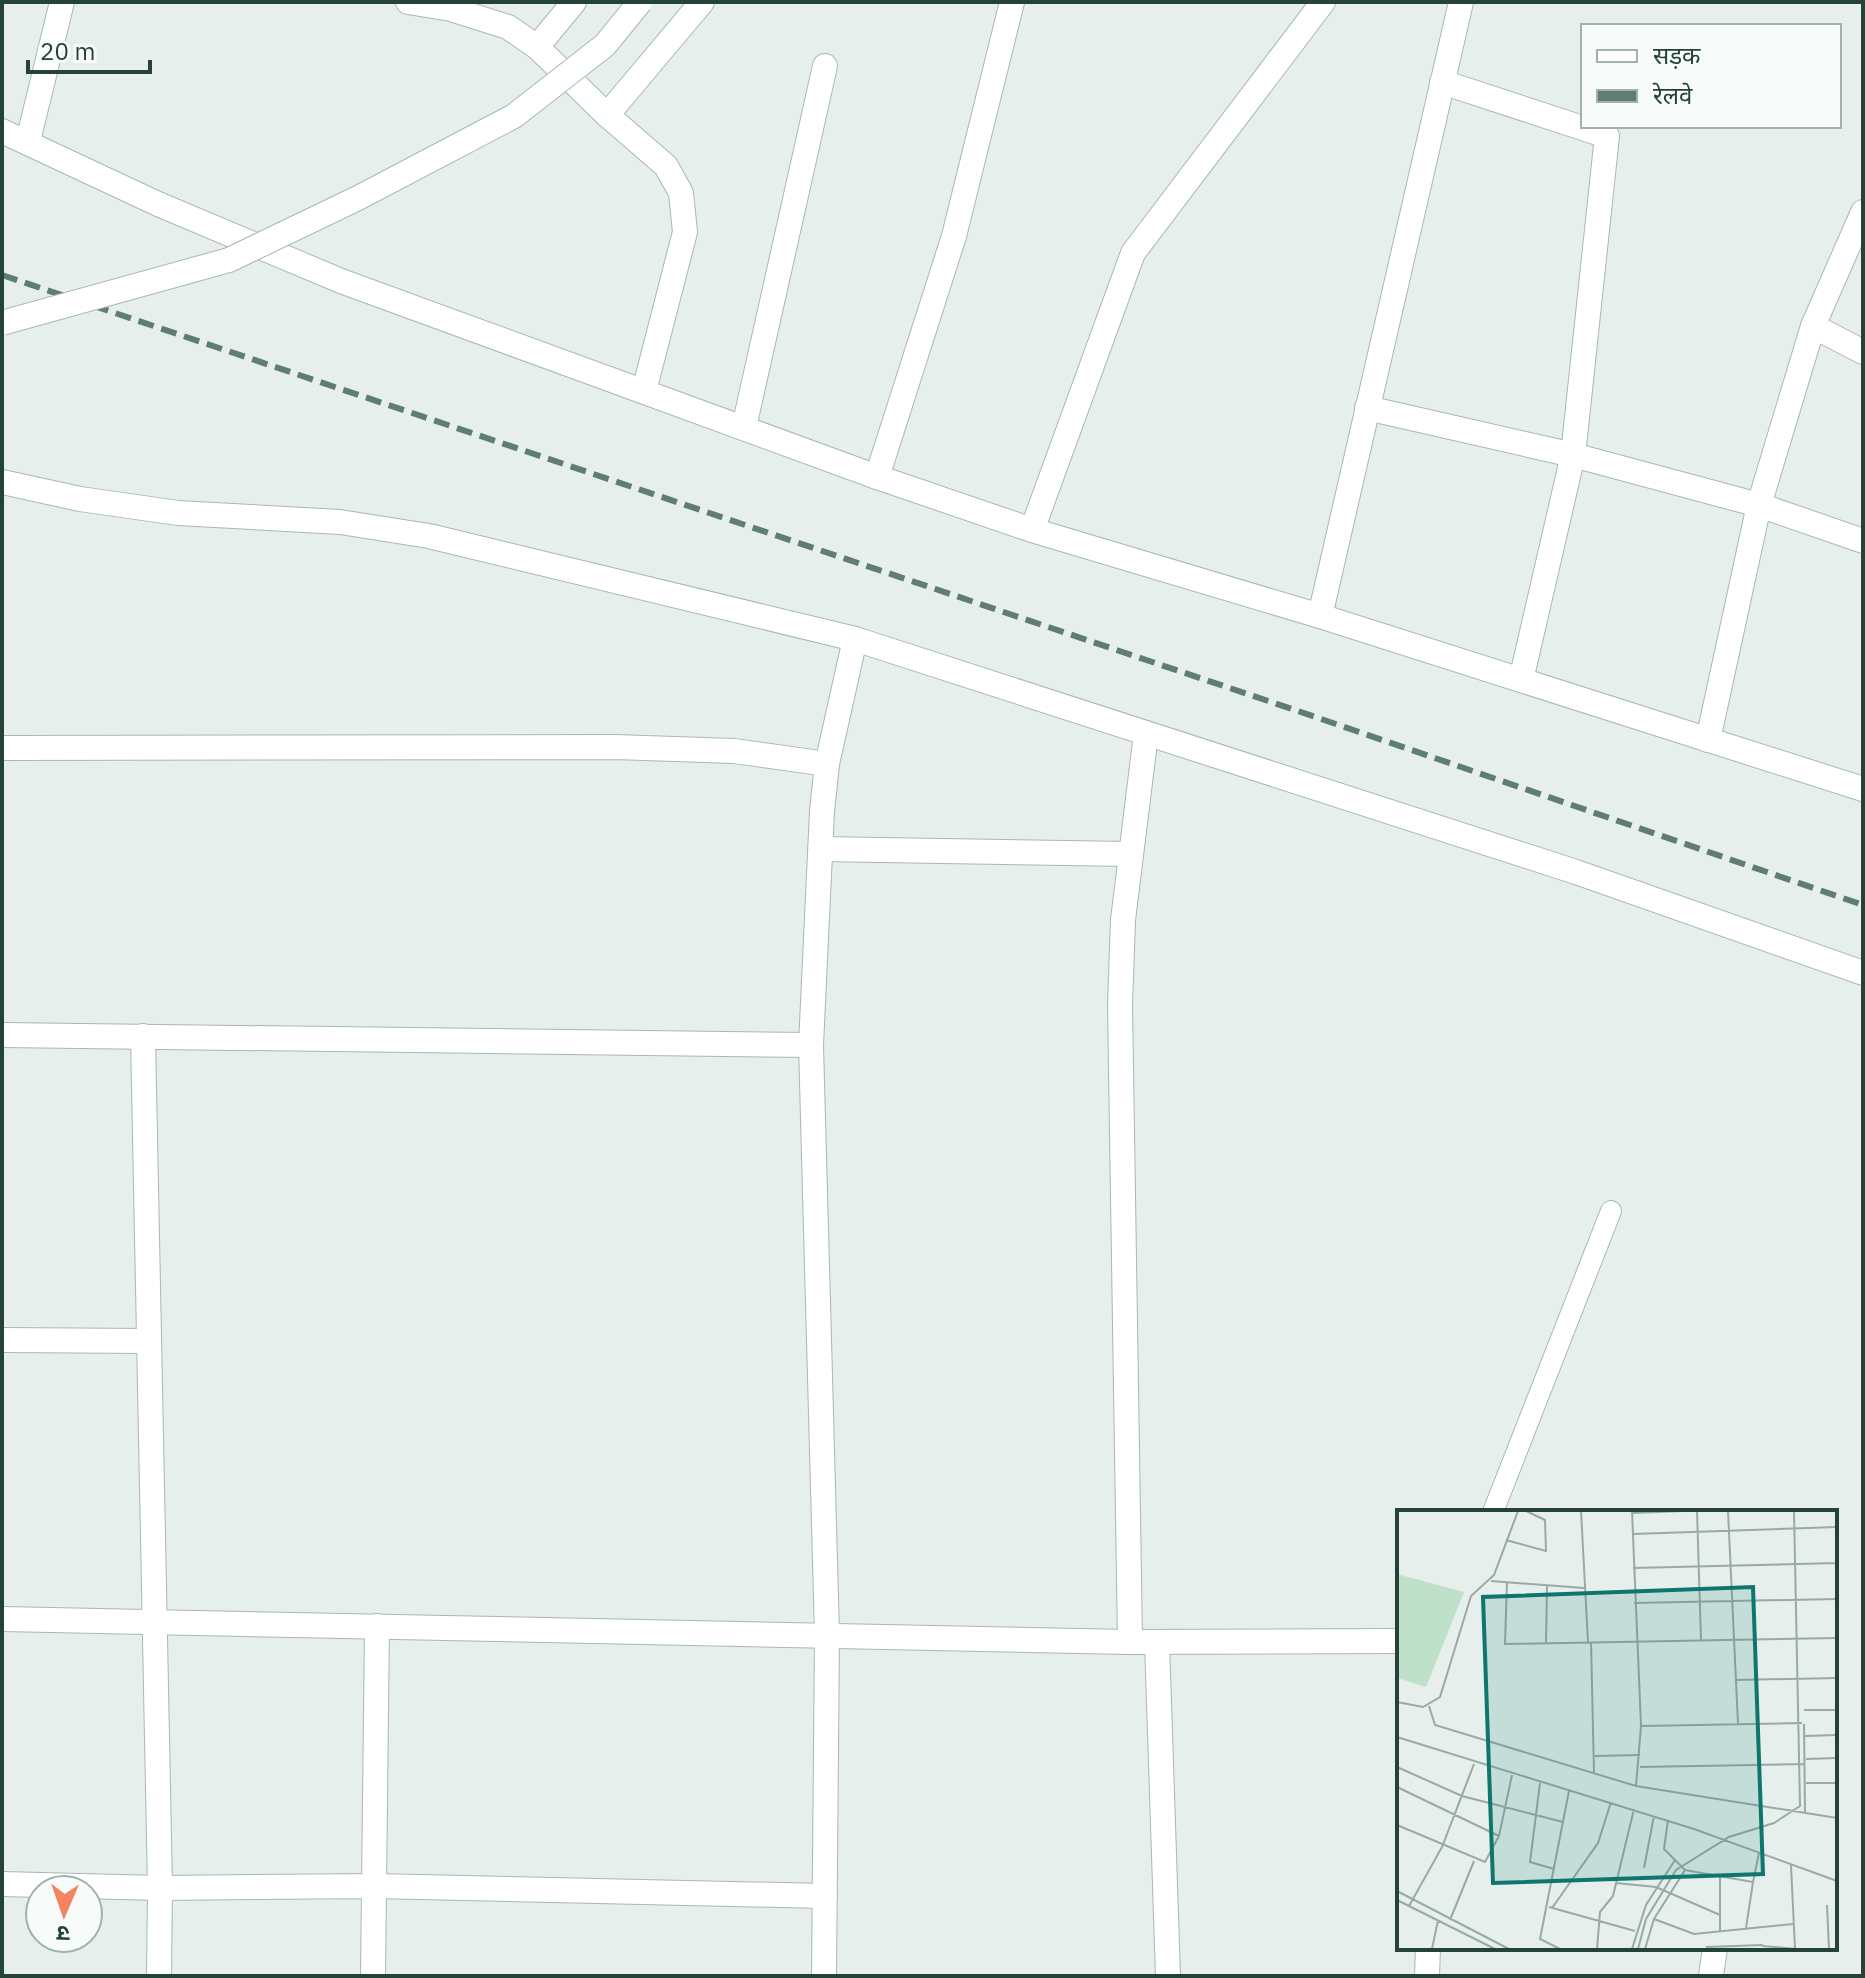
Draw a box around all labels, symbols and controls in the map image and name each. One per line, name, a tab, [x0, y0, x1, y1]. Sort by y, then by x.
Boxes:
scale bar	[28, 24, 150, 74]
legend	[1581, 24, 1841, 128]
text: 20 m	[40, 35, 95, 67]
text: सड़क	[1653, 39, 1701, 71]
text: रेलवे	[1652, 79, 1693, 111]
inset map	[1397, 1510, 1837, 1950]
north arrow	[24, 1874, 104, 1954]
text: उ	[55, 1920, 70, 1949]

